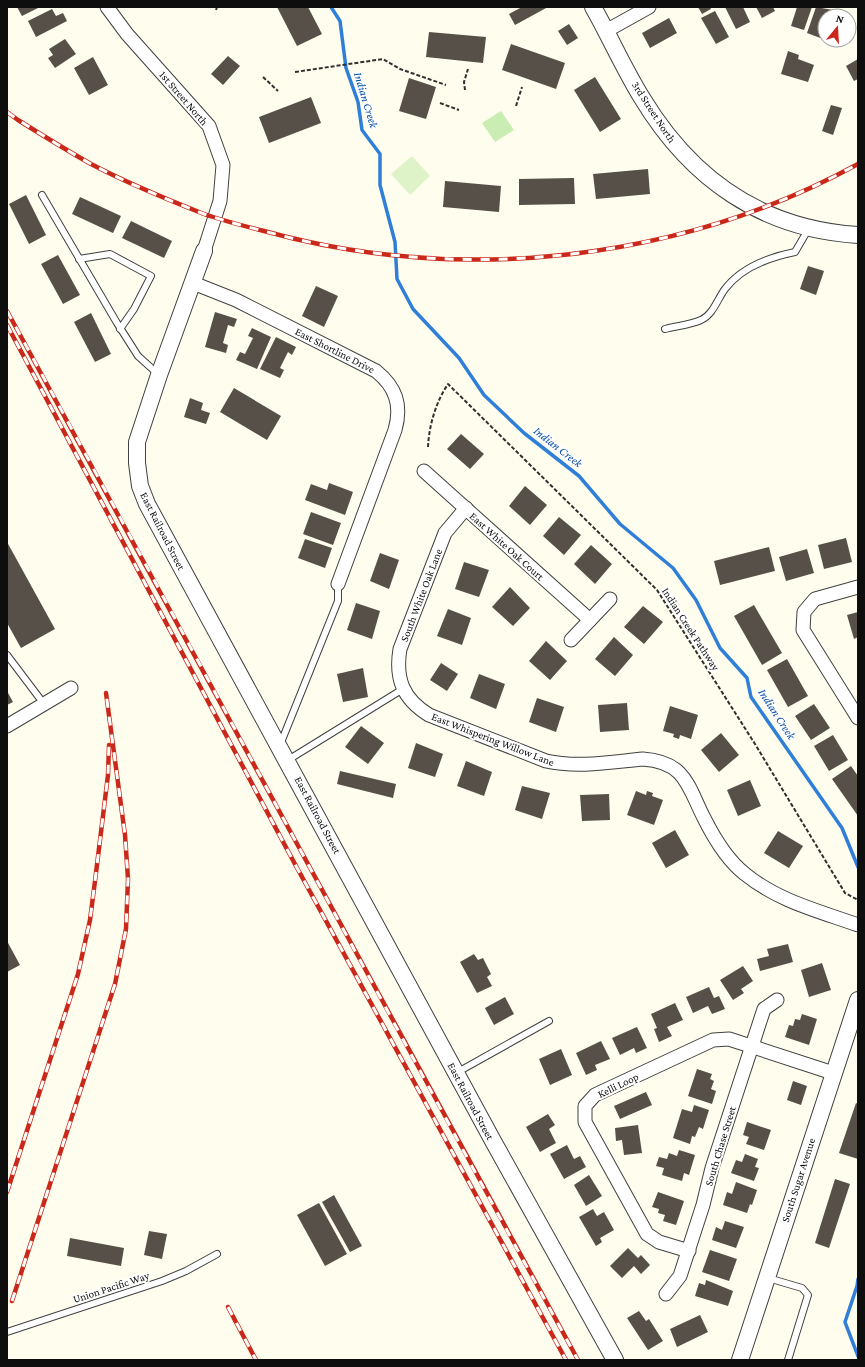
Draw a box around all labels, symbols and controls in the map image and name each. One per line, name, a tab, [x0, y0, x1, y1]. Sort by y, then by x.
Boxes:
north arrow	[817, 8, 857, 48]
text: N	[835, 12, 846, 26]
street label: 1st Street North	[157, 69, 211, 128]
water label: Indian Creek	[351, 70, 381, 130]
street label: 3rd Street North	[630, 79, 678, 145]
street label: East Shortline Drive	[293, 325, 377, 375]
water label: Indian Creek	[531, 424, 586, 471]
street label: East Railroad Street	[138, 490, 188, 572]
street label: East White Oak Court	[468, 510, 547, 583]
street label: South White Oak Lane	[398, 547, 444, 643]
street label: Indian Creek Pathway	[659, 585, 723, 674]
water label: Indian Creek	[755, 686, 799, 743]
street label: East Whispering Willow Lane	[430, 710, 556, 769]
street label: East Railroad Street	[293, 774, 344, 856]
street label: East Railroad Street	[446, 1060, 497, 1142]
street label: Kelli Loop	[596, 1070, 641, 1101]
street label: South Chase Street	[702, 1104, 738, 1187]
street label: South Sugar Avenue	[779, 1136, 818, 1224]
street label: Union Pacific Way	[71, 1269, 152, 1306]

